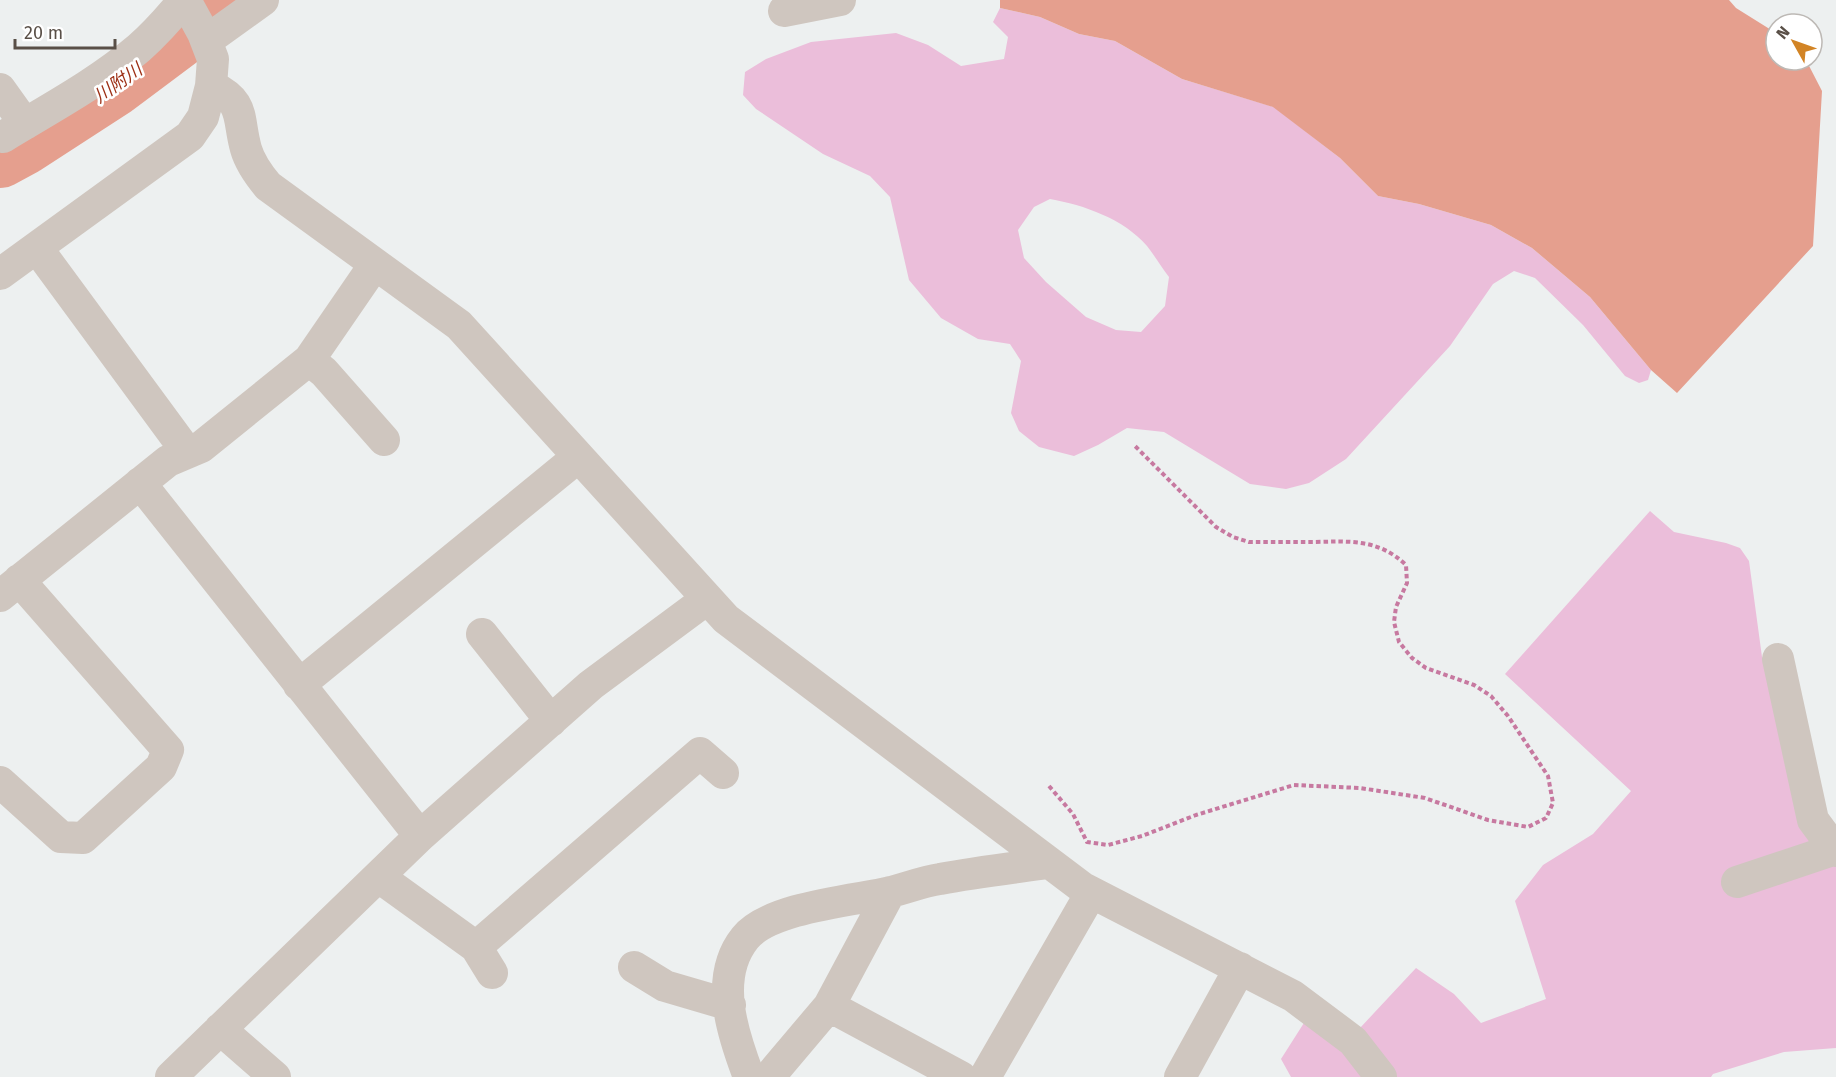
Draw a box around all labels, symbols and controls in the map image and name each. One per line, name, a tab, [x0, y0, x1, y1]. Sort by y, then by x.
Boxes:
scale bar	[15, 12, 116, 50]
north arrow	[1764, 12, 1824, 72]
text: 20 m	[24, 22, 63, 44]
text: N	[1772, 23, 1794, 43]
water label: 川附川	[90, 57, 148, 107]

